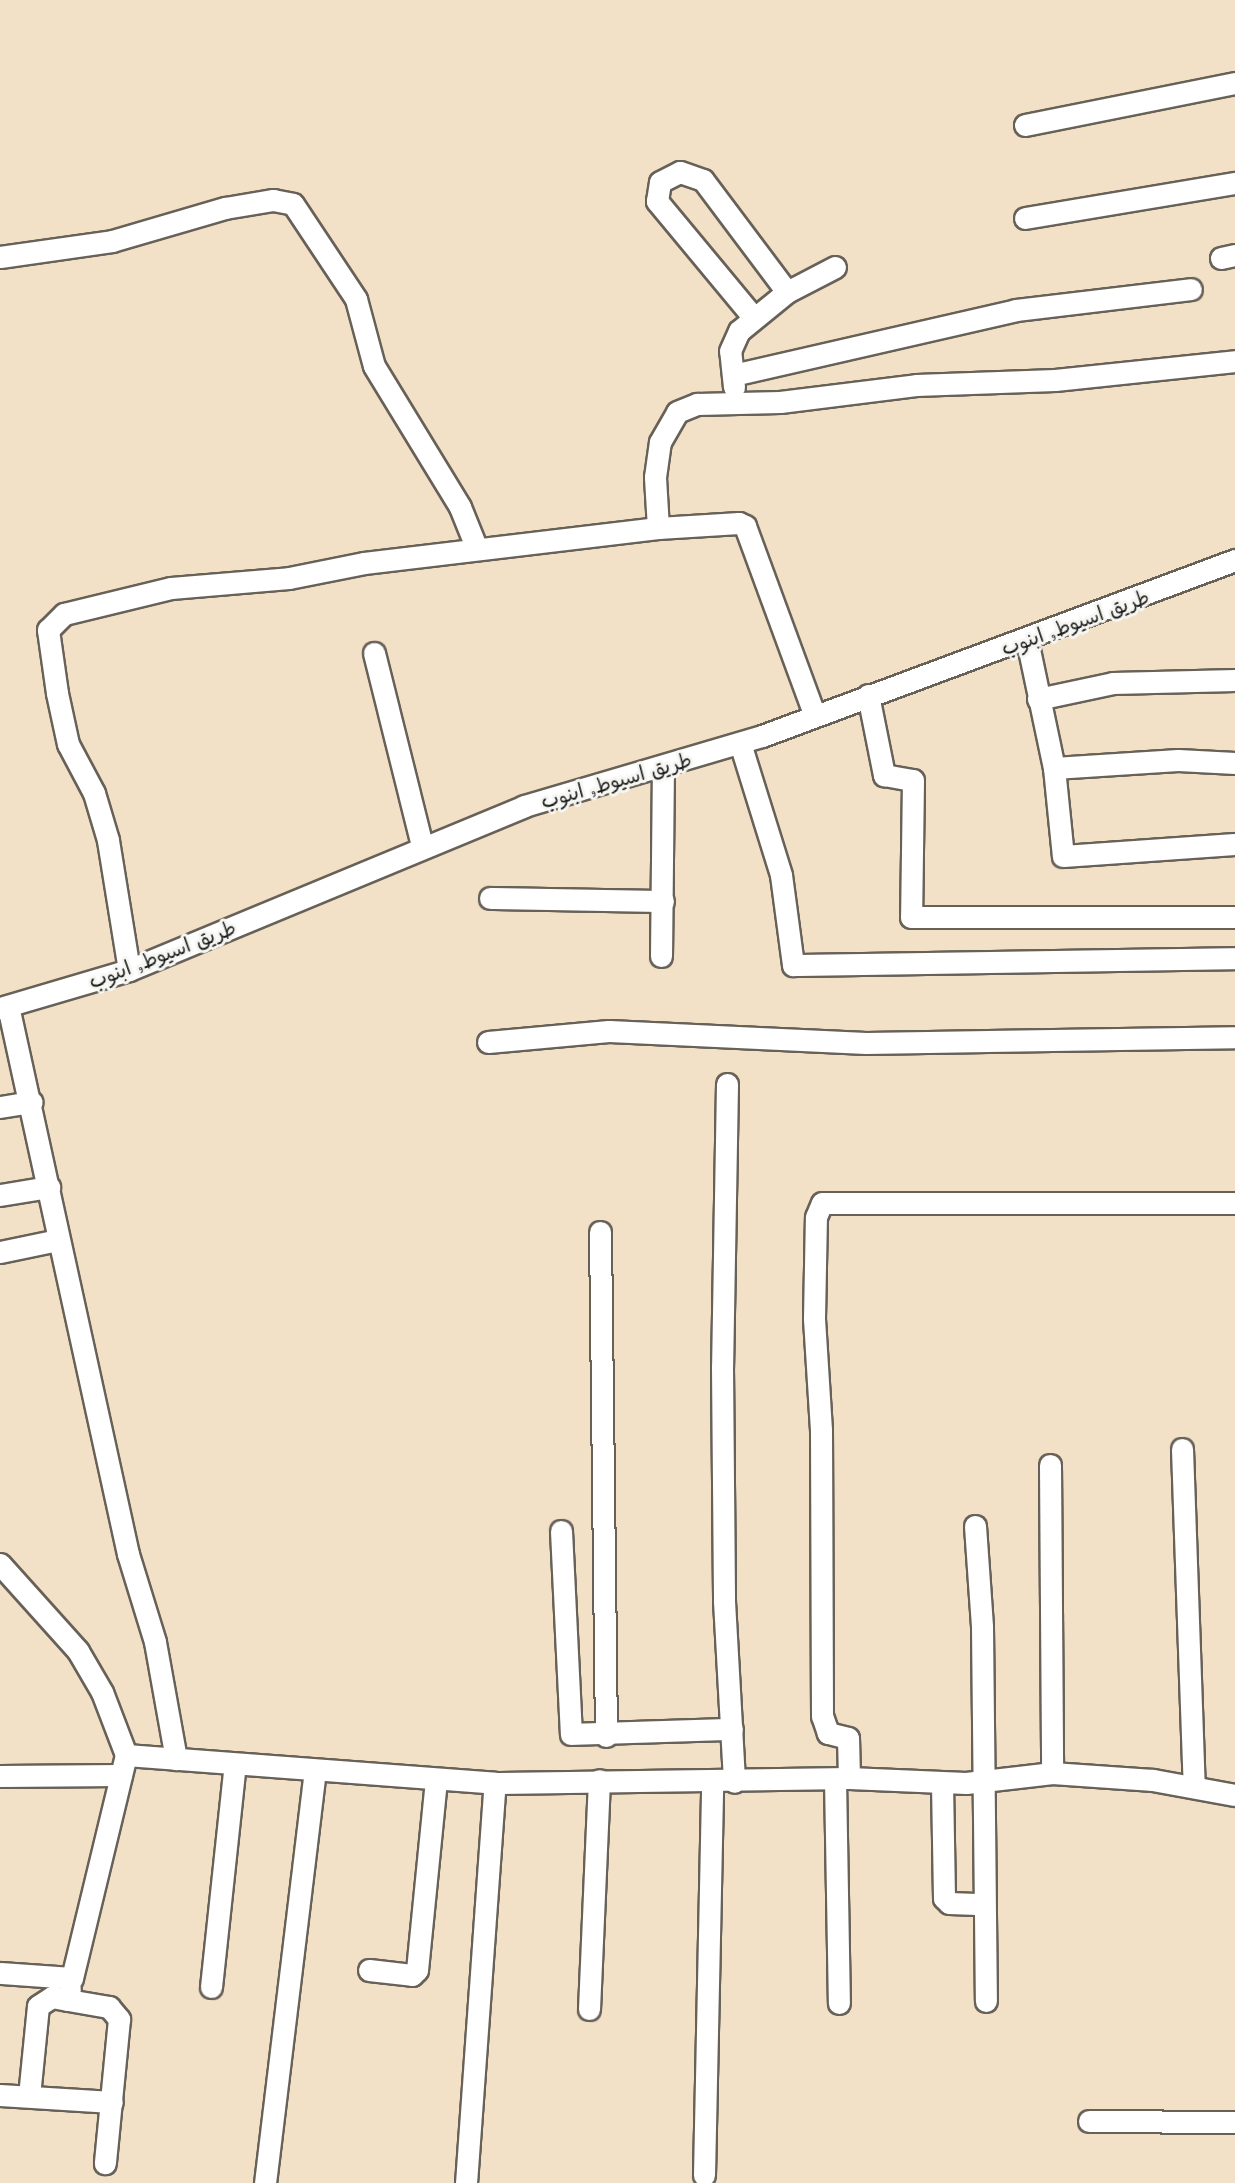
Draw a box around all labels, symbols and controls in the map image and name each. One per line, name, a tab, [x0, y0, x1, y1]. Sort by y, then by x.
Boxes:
street label: طريق اسيوط, ابنوب	[998, 584, 1152, 660]
street label: طريق اسيوط, ابنوب	[538, 747, 694, 813]
street label: طريق اسيوط, ابنوب	[85, 915, 239, 993]

